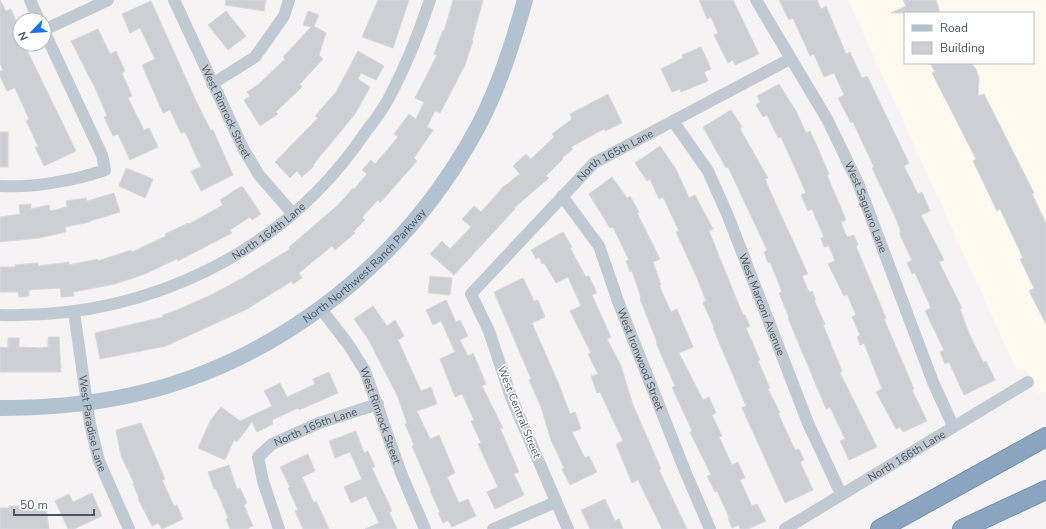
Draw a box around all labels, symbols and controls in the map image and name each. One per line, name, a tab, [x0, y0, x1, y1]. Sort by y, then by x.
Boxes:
north arrow	[12, 12, 52, 52]
legend	[904, 12, 1034, 64]
text: Road	[940, 20, 968, 36]
text: N	[15, 29, 32, 43]
text: Building	[940, 40, 985, 56]
street label: West Rimrock Street	[198, 62, 255, 161]
street label: North 165th Lane	[573, 125, 656, 184]
street label: West Saguaro Lane	[841, 159, 891, 255]
street label: North 164th Lane	[229, 199, 309, 263]
street label: North Northwest Ranch Parkway	[300, 205, 429, 326]
street label: West Marconi Avenue	[736, 251, 789, 358]
street label: West Ironwood Street	[614, 306, 668, 413]
street label: West Central Street	[494, 364, 544, 460]
street label: West Rimrock Street	[357, 365, 405, 466]
street label: West Paradise Lane	[76, 374, 110, 474]
street label: North 165th Lane	[271, 404, 359, 450]
street label: North 166th Lane	[865, 426, 948, 485]
scale bar	[14, 491, 94, 517]
text: 50 m	[20, 497, 48, 513]

